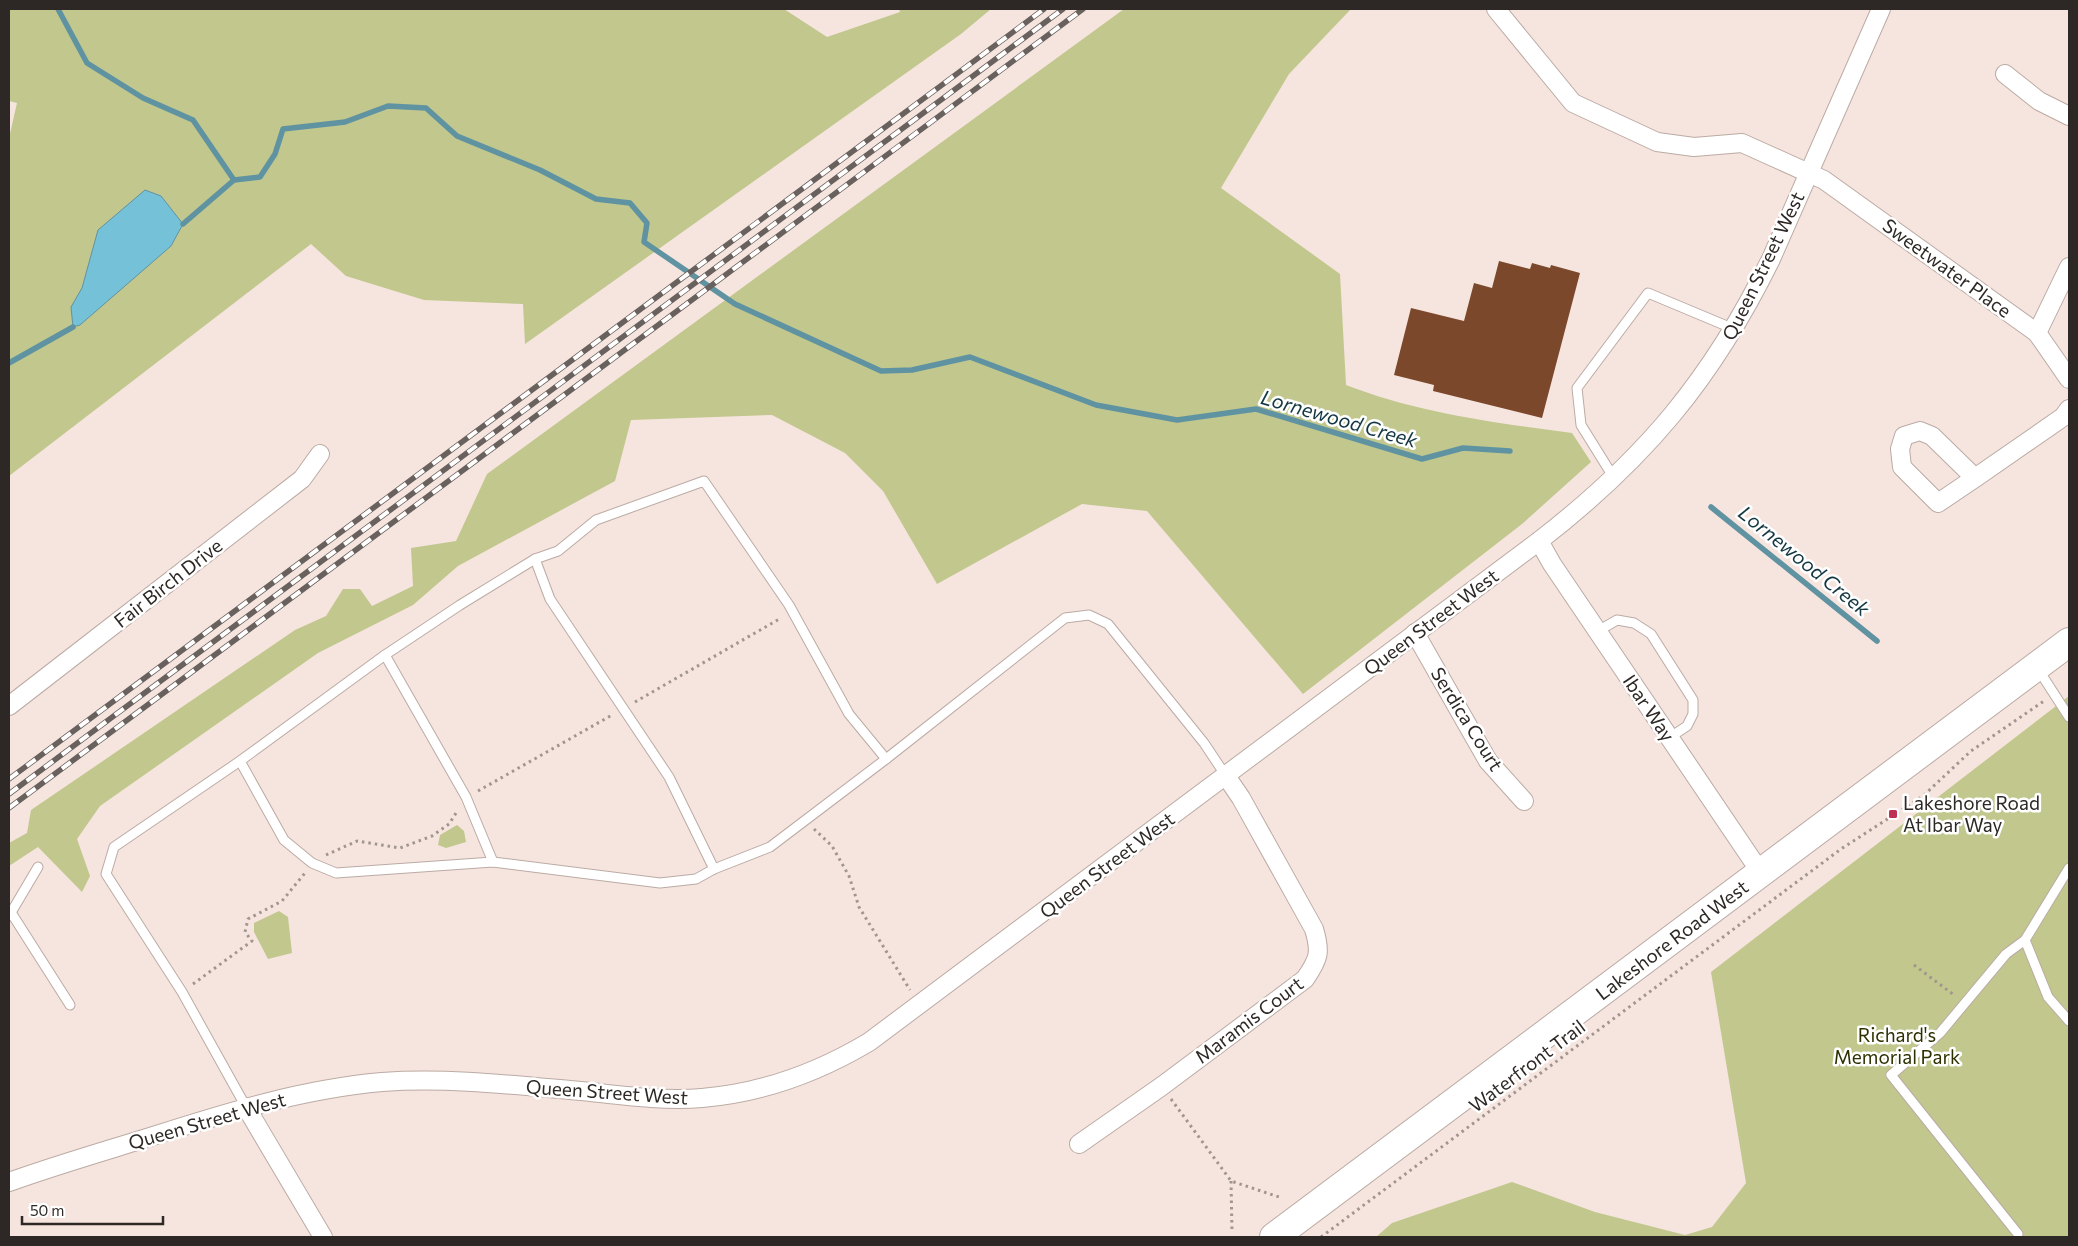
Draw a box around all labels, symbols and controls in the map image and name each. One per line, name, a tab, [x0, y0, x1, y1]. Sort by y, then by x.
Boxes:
street label: Queen Street West	[1717, 188, 1809, 344]
street label: Sweetwater Place	[1879, 213, 2016, 322]
water label: Lornewood Creek	[1258, 384, 1421, 452]
water label: Lornewood Creek	[1734, 500, 1876, 621]
street label: Fair Birch Drive	[109, 533, 226, 632]
street label: Queen Street West	[1359, 563, 1503, 680]
street label: Serdica Court	[1427, 663, 1508, 775]
street label: Ibar Way	[1619, 670, 1680, 746]
place label: Lakeshore Road At Ibar Way	[1903, 791, 2040, 836]
street label: Queen Street West	[1035, 806, 1179, 923]
marker: Lakeshore Road At Ibar Way	[1887, 808, 1899, 820]
street label: Lakeshore Road West	[1591, 875, 1753, 1004]
street label: Maramis Court	[1190, 971, 1307, 1068]
street label: Waterfront Trail	[1464, 1014, 1589, 1117]
park label: Richard's Memorial Park	[1834, 1023, 1960, 1068]
street label: Queen Street West	[525, 1074, 689, 1109]
street label: Queen Street West	[126, 1087, 288, 1154]
scale bar	[22, 1194, 164, 1226]
text: 50 m	[30, 1201, 64, 1219]

